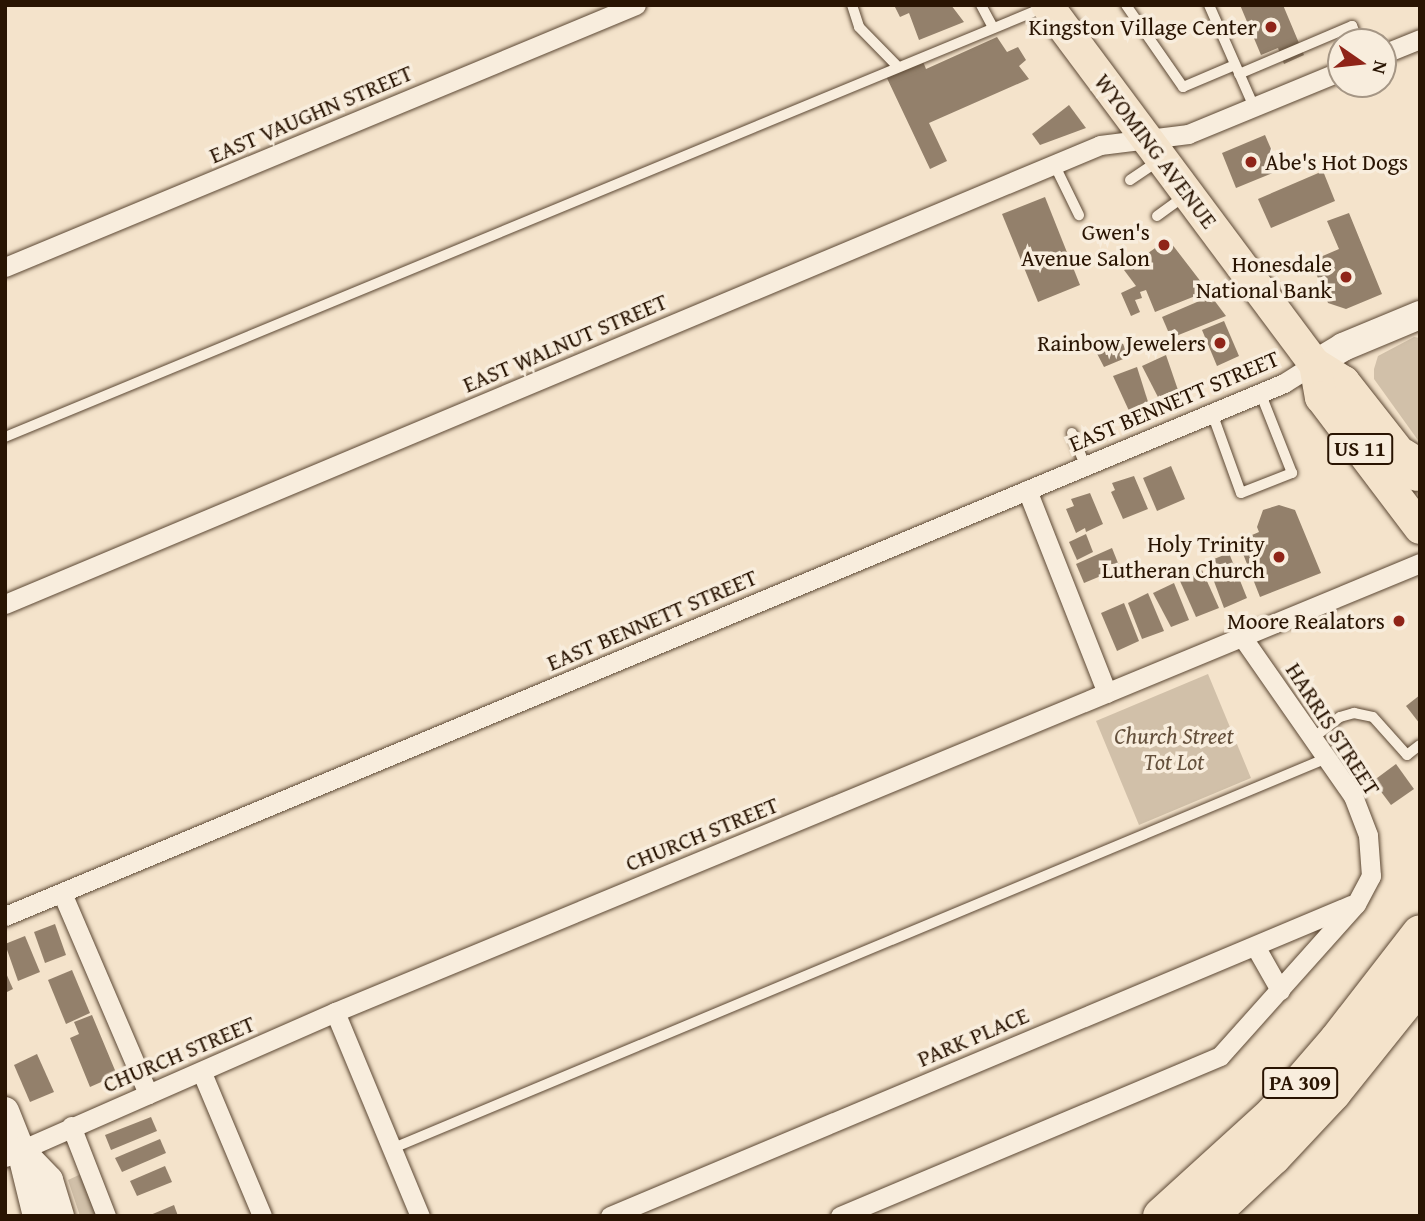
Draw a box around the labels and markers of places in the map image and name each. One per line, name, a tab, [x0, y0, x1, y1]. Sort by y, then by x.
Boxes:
place label: Kingston Village Center	[1028, 13, 1257, 41]
marker: Kingston Village Center	[1263, 19, 1279, 35]
place label: Abe's Hot Dogs	[1265, 148, 1408, 176]
marker: Abe's Hot Dogs	[1243, 154, 1259, 170]
place label: Gwen's Avenue Salon	[1021, 218, 1150, 272]
marker: Gwen's Avenue Salon	[1156, 237, 1172, 253]
place label: Honesdale National Bank	[1196, 250, 1332, 304]
marker: Honesdale National Bank	[1338, 269, 1354, 285]
place label: Rainbow Jewelers	[1037, 329, 1206, 357]
marker: Rainbow Jewelers	[1212, 335, 1228, 351]
place label: Holy Trinity Lutheran Church	[1102, 530, 1265, 584]
marker: Holy Trinity Lutheran Church	[1271, 549, 1287, 565]
place label: Moore Realators	[1227, 607, 1385, 635]
marker: Moore Realators	[1391, 613, 1407, 629]

